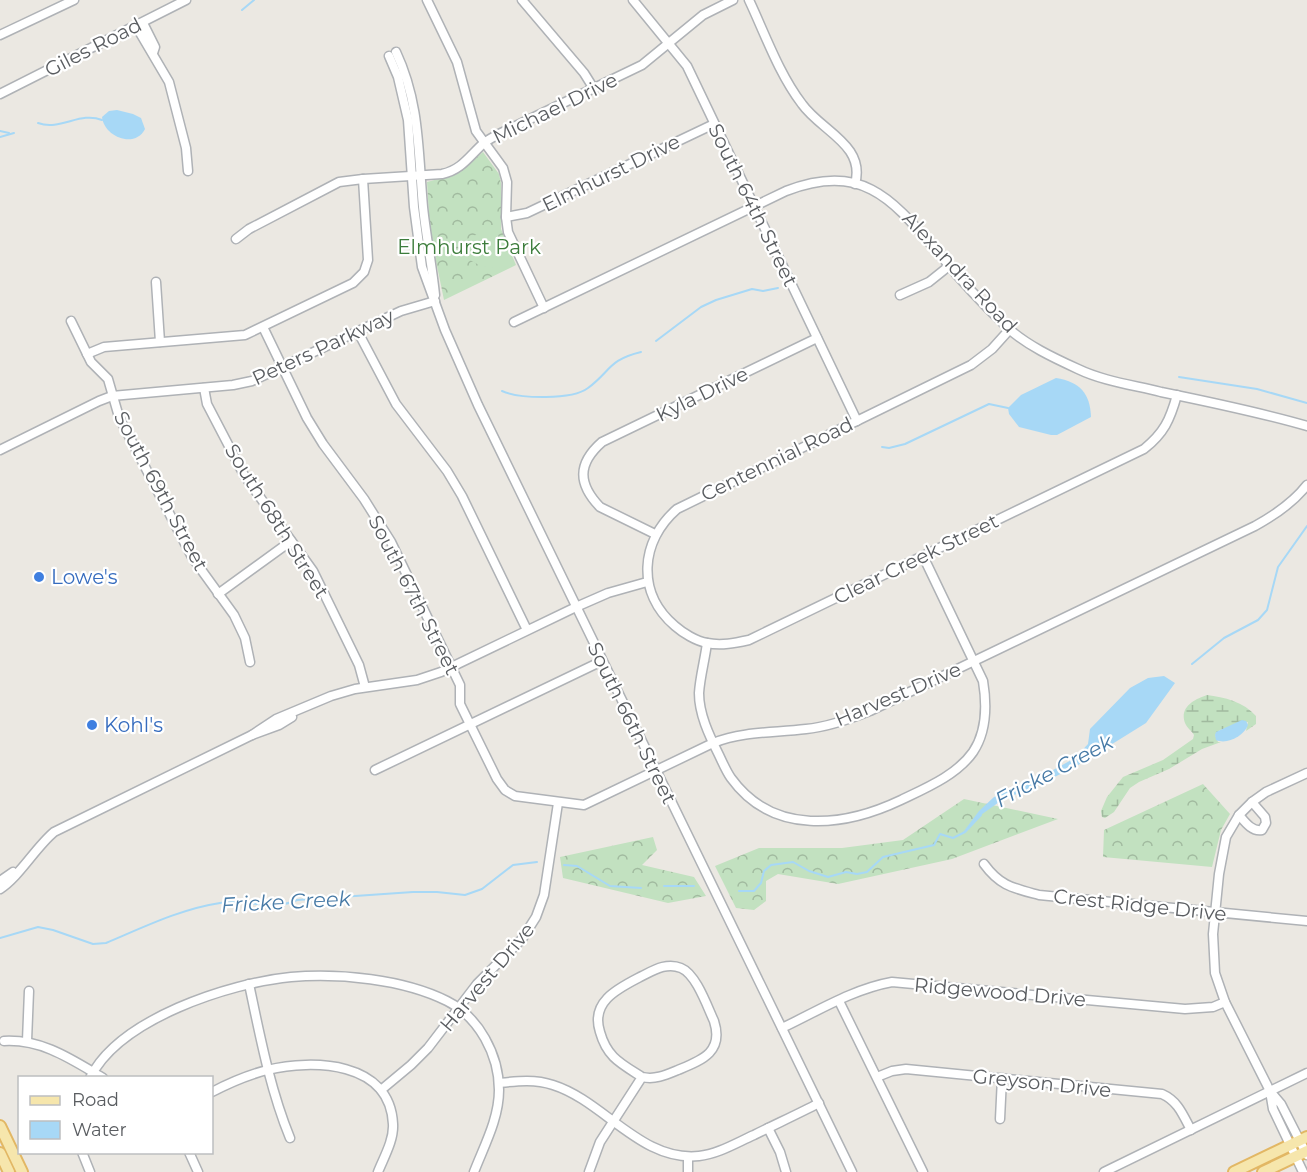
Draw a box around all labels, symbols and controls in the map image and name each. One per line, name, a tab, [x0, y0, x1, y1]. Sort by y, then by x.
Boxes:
street label: Giles Road	[41, 12, 145, 82]
street label: Michael Drive	[489, 67, 621, 149]
street label: South 64th Street	[703, 120, 803, 290]
street label: Elmhurst Drive	[538, 129, 684, 217]
street label: Alexandra Road	[898, 206, 1022, 338]
park label: Elmhurst Park	[397, 235, 541, 259]
street label: Peters Parkway	[248, 304, 398, 390]
street label: Kyla Drive	[652, 361, 752, 427]
street label: South 69th Street	[109, 407, 213, 575]
street label: Centennial Road	[697, 412, 857, 506]
street label: South 68th Street	[220, 439, 334, 603]
street label: Clear Creek Street	[830, 509, 1002, 609]
street label: South 67th Street	[363, 511, 465, 679]
place label: Lowe's	[51, 565, 118, 589]
marker: Lowe's	[32, 570, 46, 584]
street label: South 66th Street	[582, 638, 682, 808]
street label: Harvest Drive	[831, 657, 965, 731]
place label: Kohl's	[104, 713, 163, 737]
marker: Kohl's	[85, 718, 99, 732]
water label: Fricke Creek	[991, 728, 1118, 812]
street label: Crest Ridge Drive	[1052, 884, 1228, 926]
water label: Fricke Creek	[220, 886, 353, 917]
street label: Harvest Drive	[435, 918, 539, 1036]
street label: Ridgewood Drive	[913, 973, 1087, 1011]
street label: Greyson Drive	[971, 1064, 1113, 1102]
legend	[18, 1076, 213, 1154]
text: Road	[72, 1089, 119, 1111]
text: Water	[72, 1119, 127, 1141]

